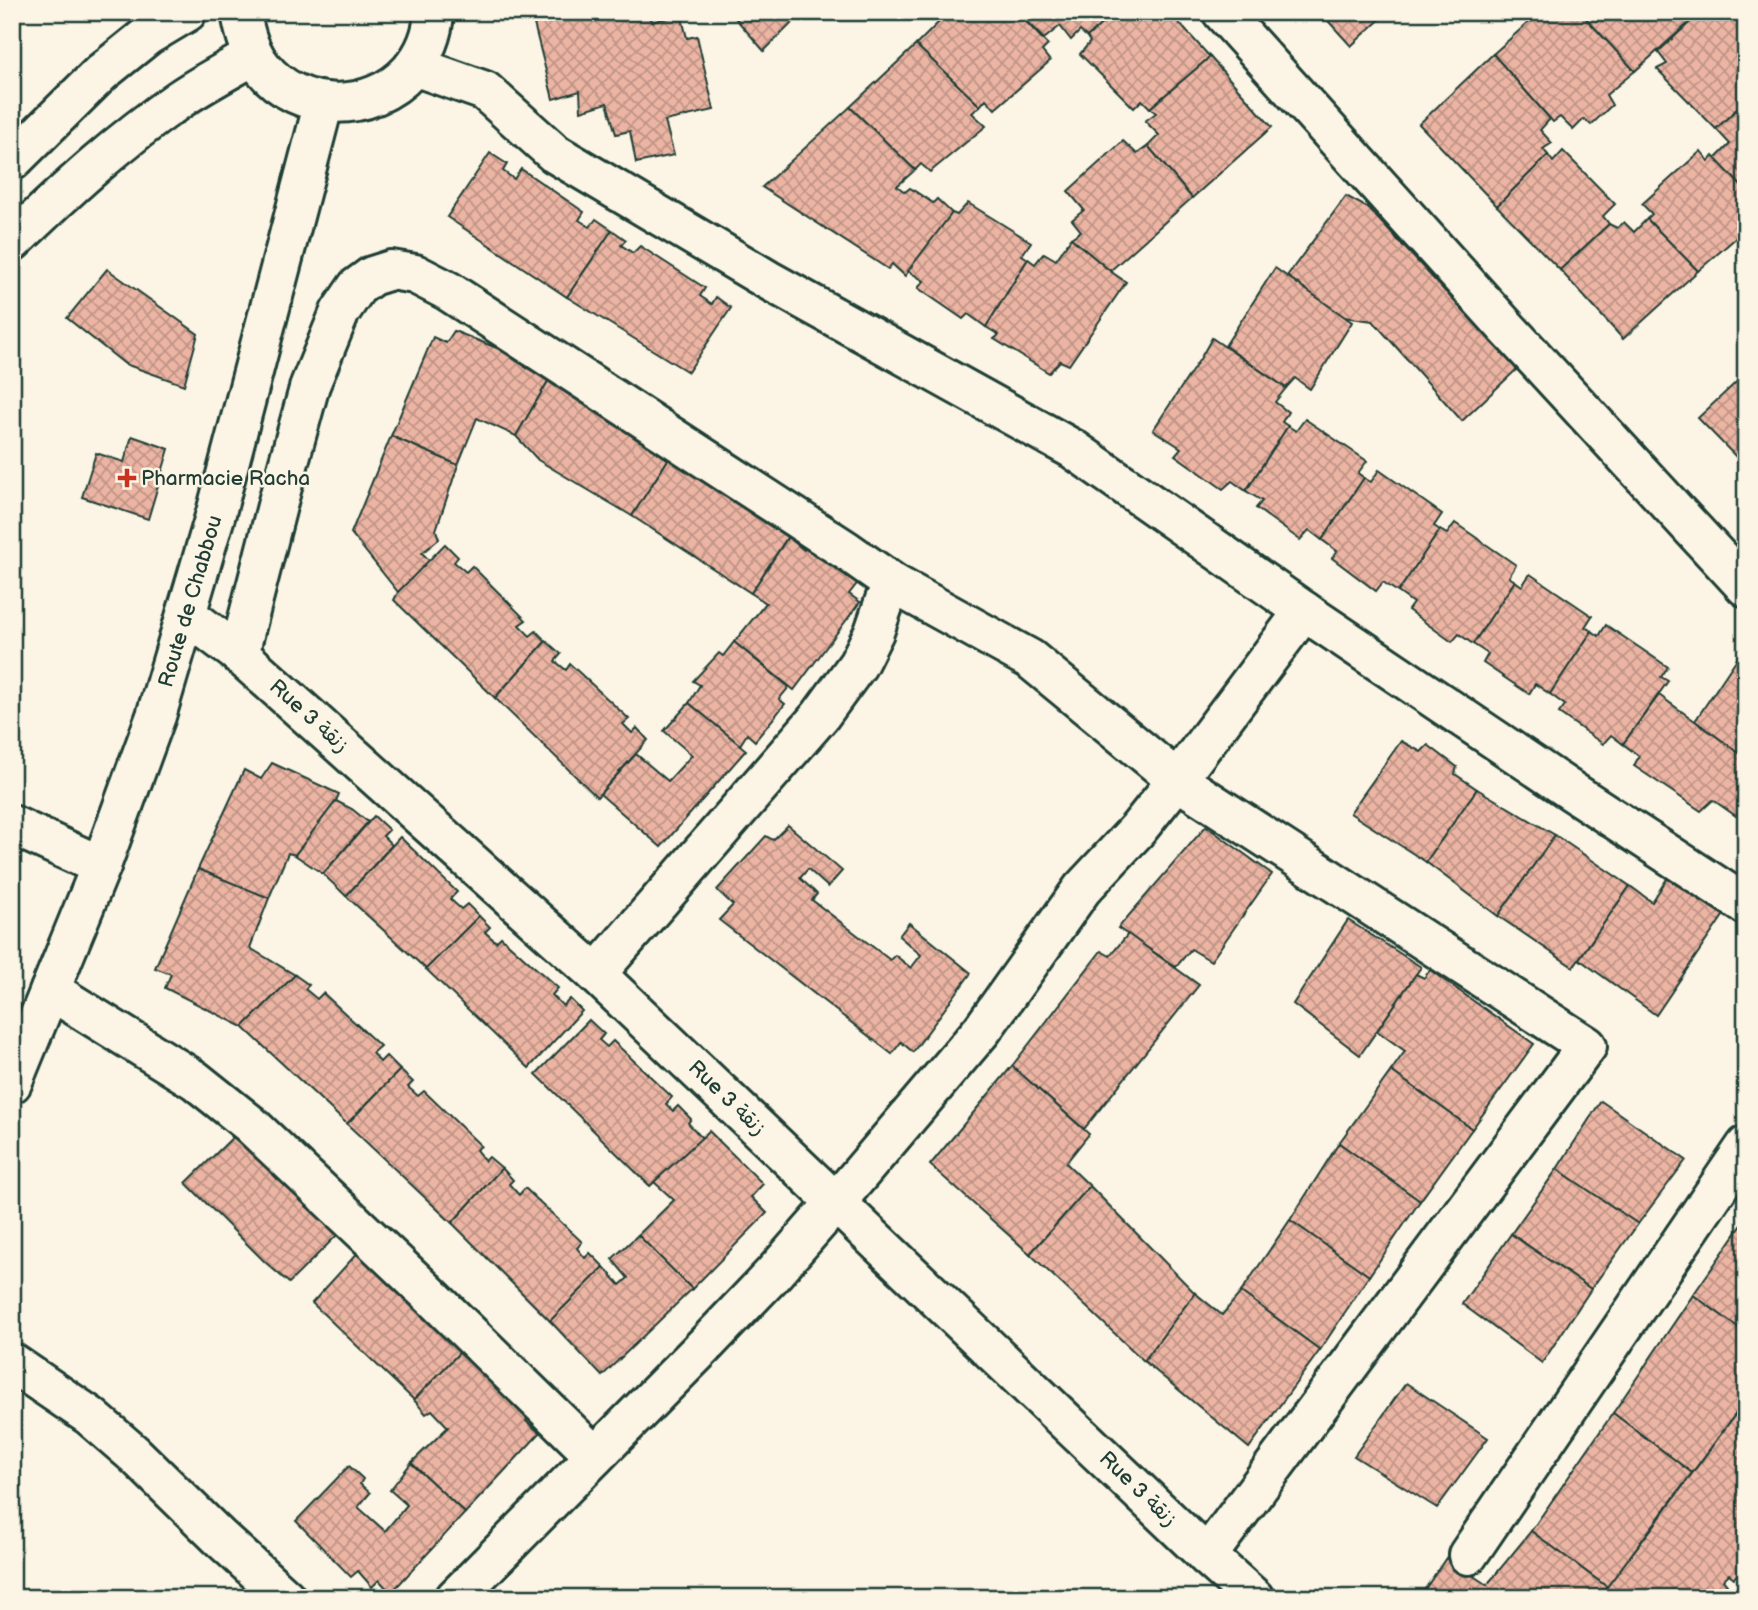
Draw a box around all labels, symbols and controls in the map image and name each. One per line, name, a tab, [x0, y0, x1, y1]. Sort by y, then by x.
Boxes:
place label: Pharmacie Racha	[141, 466, 310, 491]
marker: Pharmacie Racha	[119, 470, 135, 486]
street label: Route de Chabbou	[153, 512, 227, 690]
street label: Rue 3 زنقة	[264, 674, 354, 758]
street label: Rue 3 زنقة	[683, 1055, 771, 1141]
street label: Rue 3 زنقة	[1094, 1446, 1182, 1532]

